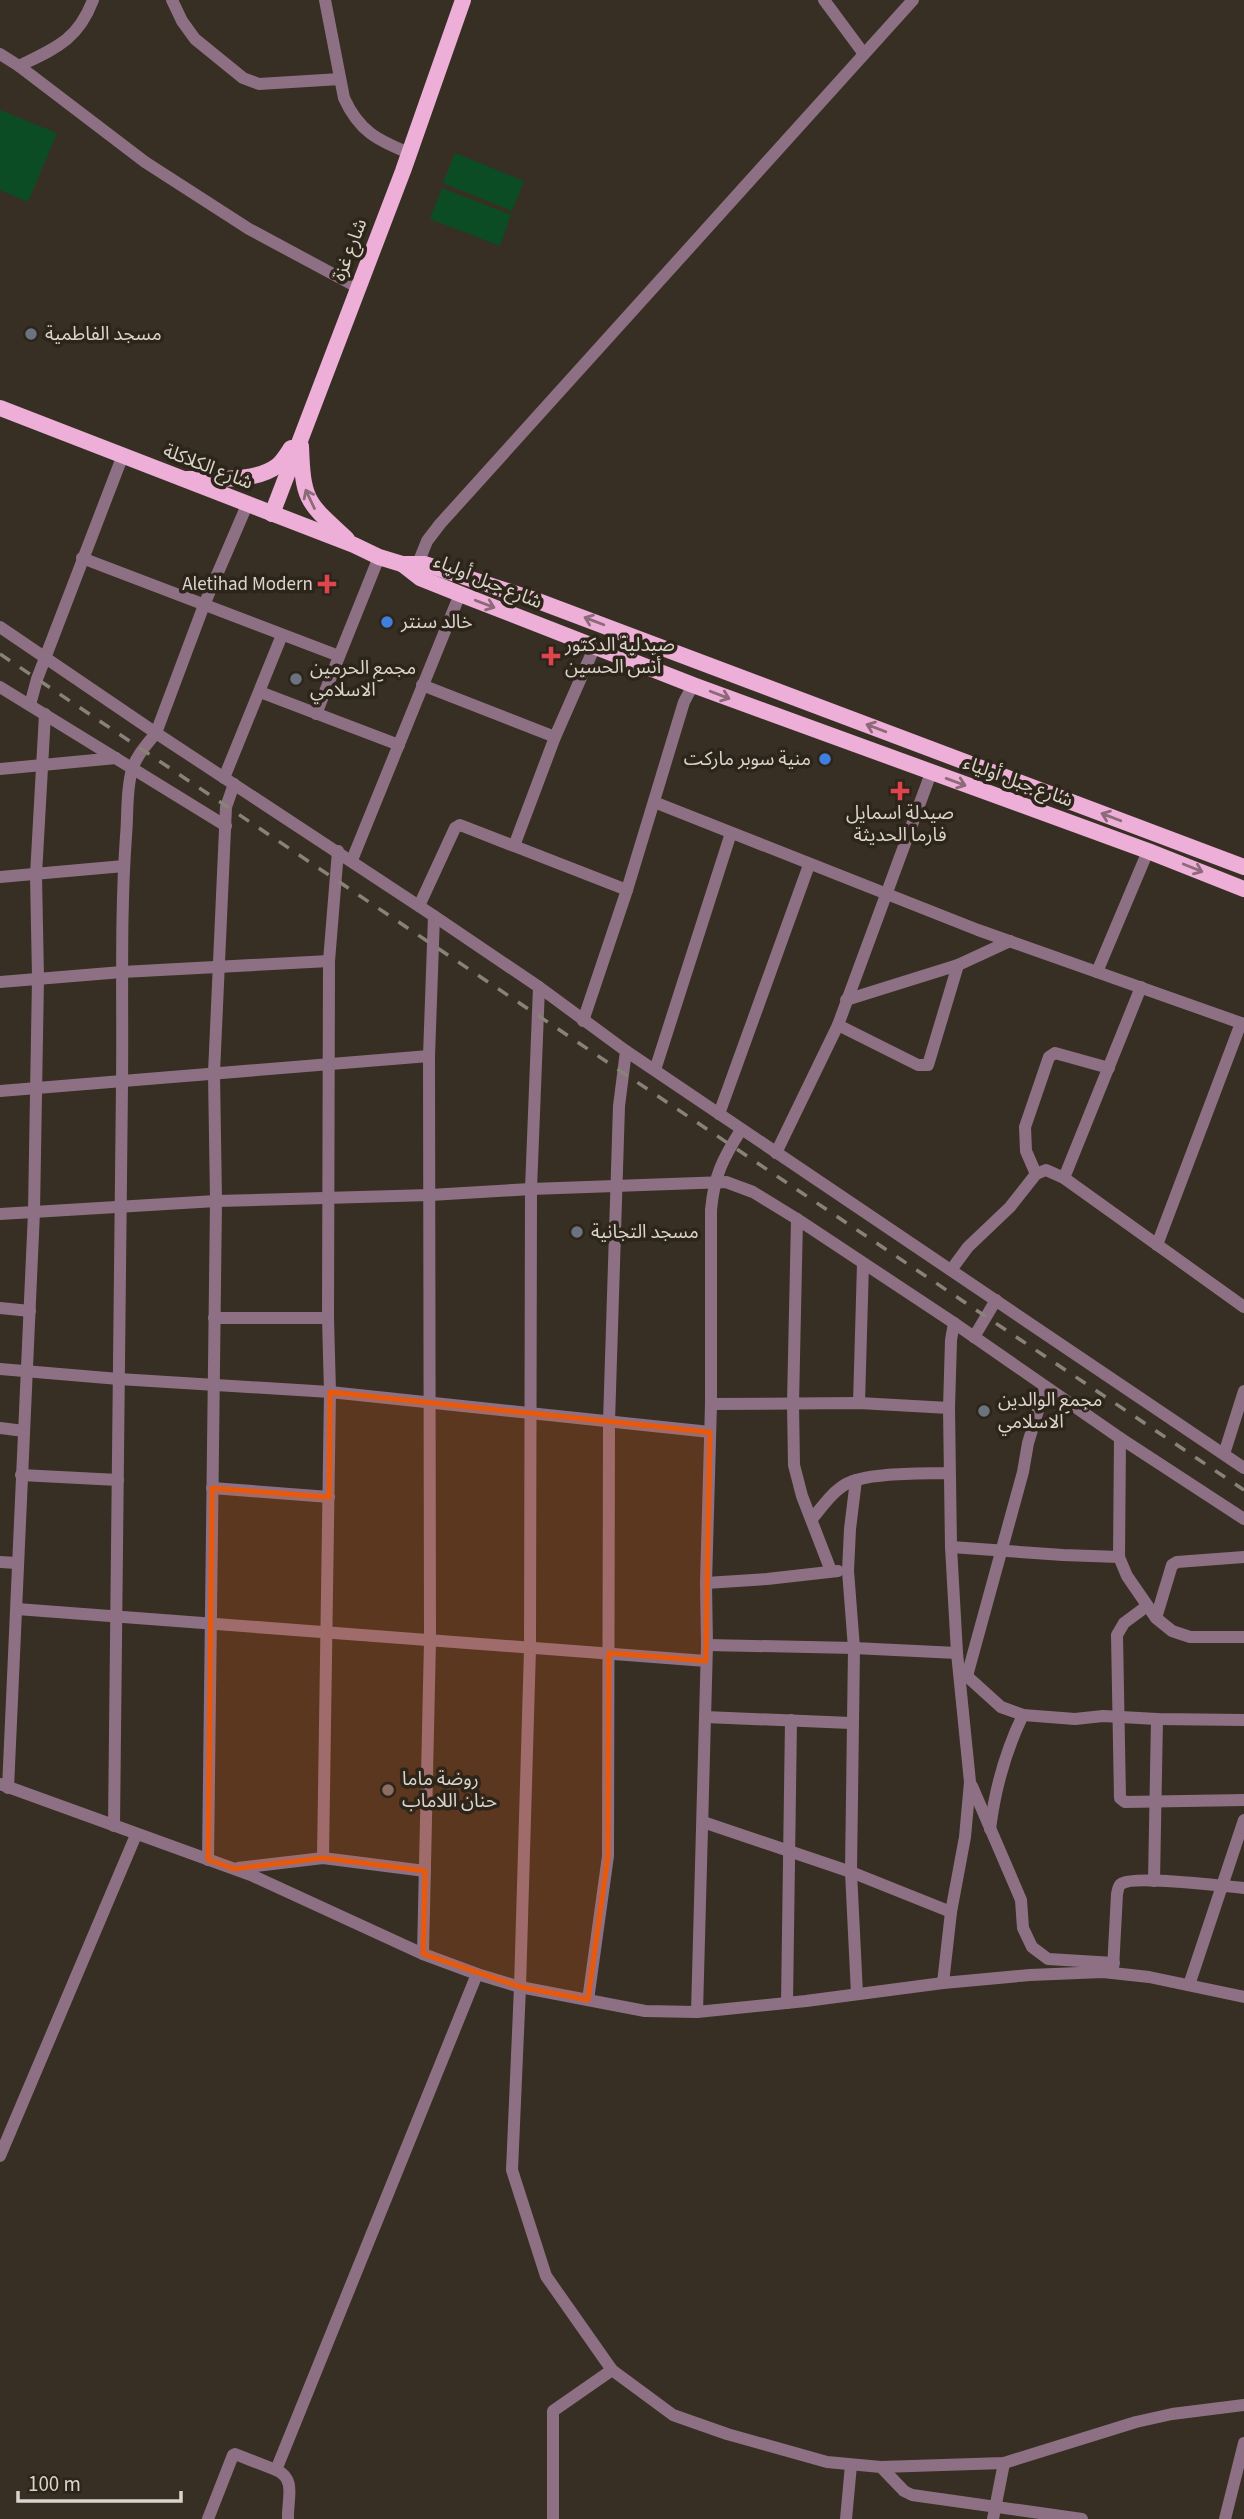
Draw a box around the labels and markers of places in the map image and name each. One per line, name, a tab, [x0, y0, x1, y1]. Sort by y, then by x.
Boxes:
place label: مسجد الفاطمية	[45, 321, 162, 348]
marker: مسجد الفاطمية	[23, 326, 39, 342]
place label: Aletihad Modern	[182, 571, 313, 598]
marker: Aletihad Modern	[319, 576, 335, 592]
place label: خالد سنتر	[400, 609, 473, 636]
marker: خالد سنتر	[379, 614, 395, 630]
place label: صيدلية الدكتور أنس الحسين	[564, 632, 675, 681]
marker: صيدلية الدكتور أنس الحسين	[543, 648, 559, 664]
place label: مجمع الحرمين الاسلامي	[310, 655, 416, 704]
marker: مجمع الحرمين الاسلامي	[288, 671, 304, 687]
place label: منية سوبر ماركت	[684, 746, 811, 773]
marker: منية سوبر ماركت	[817, 751, 833, 767]
marker: صيدلة اسمايل فارما الحديثة	[892, 783, 908, 799]
place label: صيدلة اسمايل فارما الحديثة	[846, 800, 954, 849]
place label: مسجد التجانية	[591, 1219, 699, 1246]
marker: مسجد التجانية	[569, 1224, 585, 1240]
place label: مجمع الوالدين الاسلامي	[998, 1387, 1103, 1436]
marker: مجمع الوالدين الاسلامي	[976, 1403, 992, 1419]
place label: روضة ماما حنان اللاماب	[402, 1766, 497, 1815]
marker: روضة ماما حنان اللاماب	[380, 1782, 396, 1798]

